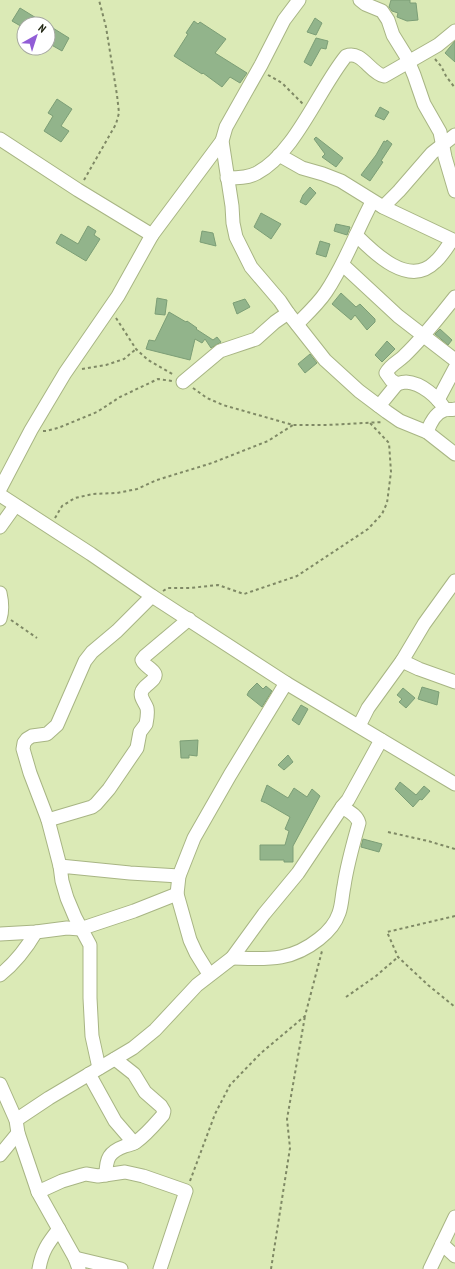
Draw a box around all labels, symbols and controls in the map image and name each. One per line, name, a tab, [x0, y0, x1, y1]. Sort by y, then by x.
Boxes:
north arrow	[16, 16, 56, 56]
text: N	[36, 21, 49, 36]

